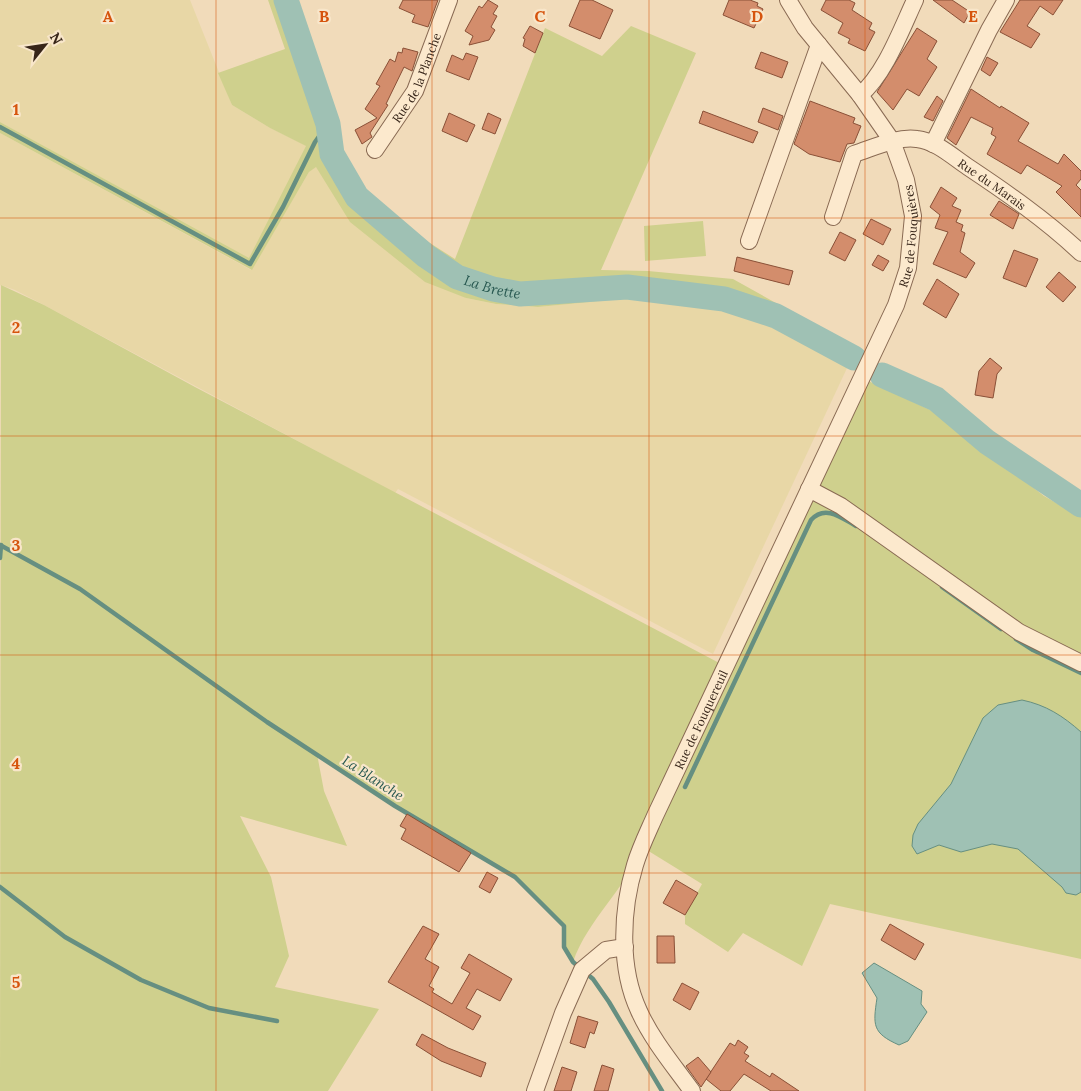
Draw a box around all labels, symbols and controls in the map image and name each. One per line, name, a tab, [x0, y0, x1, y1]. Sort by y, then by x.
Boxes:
text: A	[103, 6, 114, 26]
text: B	[319, 6, 330, 26]
text: C	[534, 6, 546, 26]
text: D	[751, 6, 763, 26]
text: E	[968, 6, 978, 26]
north arrow	[20, 20, 70, 70]
text: N	[46, 29, 67, 48]
street label: Rue de la Planche	[388, 30, 444, 125]
text: 1	[13, 99, 19, 119]
street label: Rue du Marais	[955, 155, 1030, 213]
street label: Rue de Fouquières	[895, 183, 921, 289]
water label: La Brette	[462, 271, 522, 303]
text: 2	[12, 317, 20, 337]
text: 3	[12, 535, 21, 555]
street label: Rue de Fouquereuil	[671, 667, 730, 771]
water label: La Blanche	[339, 751, 407, 805]
text: 4	[12, 753, 21, 773]
text: 5	[12, 972, 21, 992]

